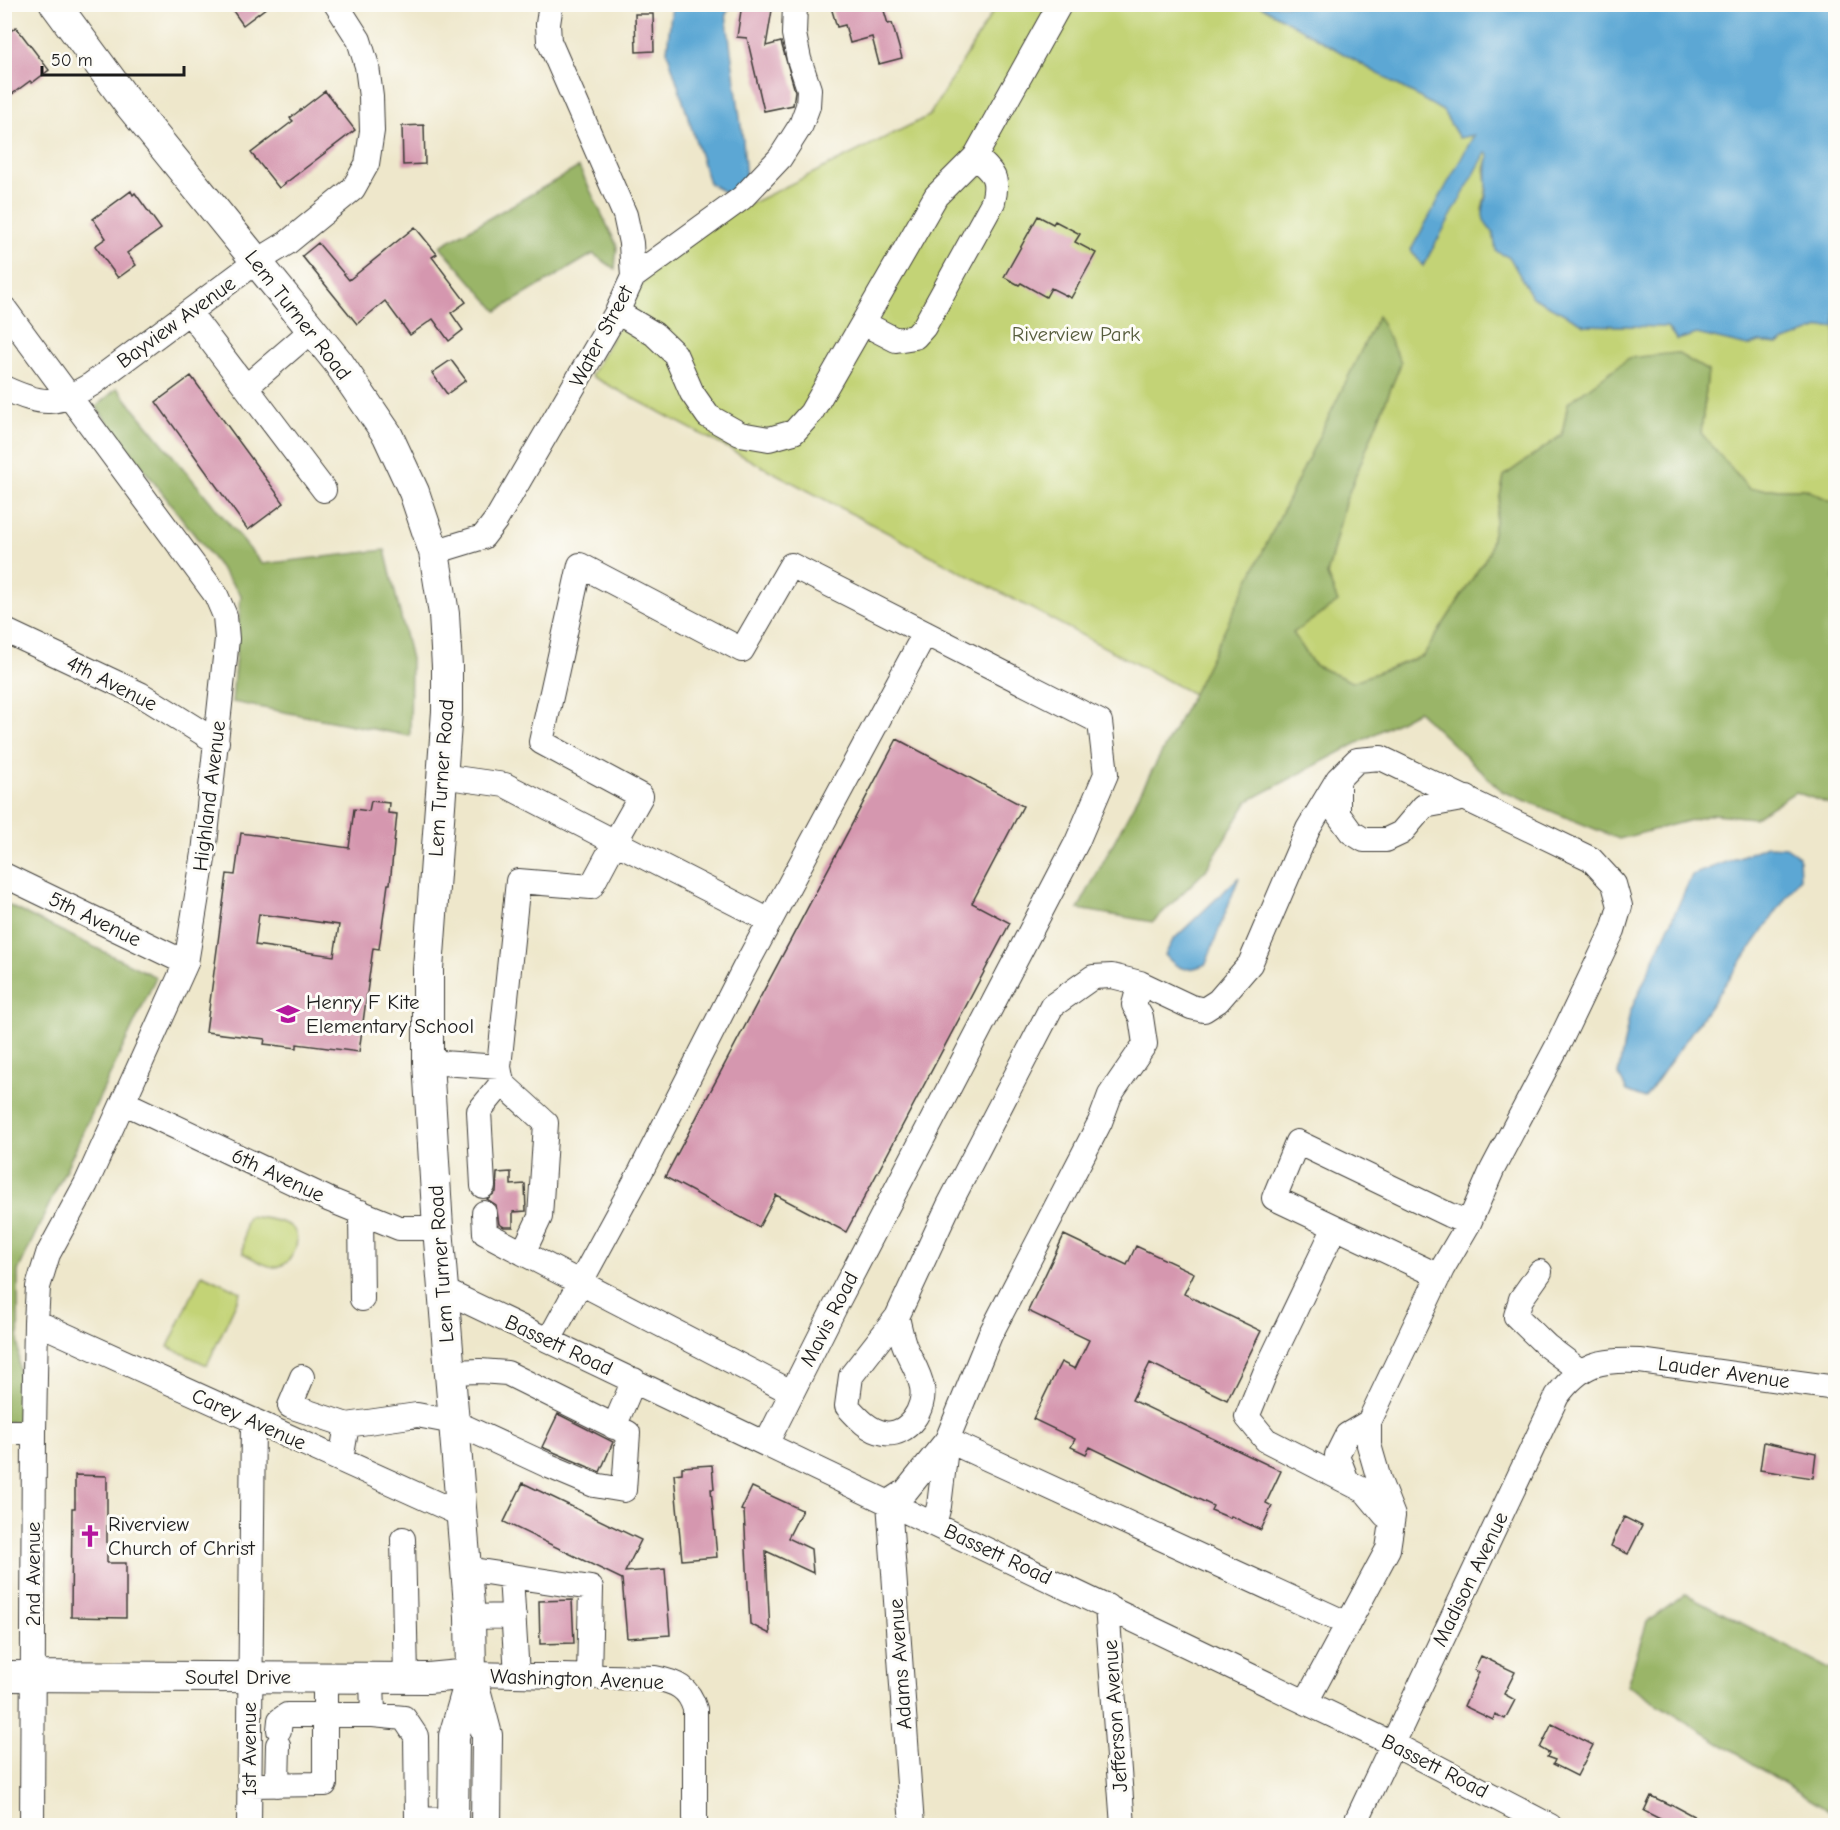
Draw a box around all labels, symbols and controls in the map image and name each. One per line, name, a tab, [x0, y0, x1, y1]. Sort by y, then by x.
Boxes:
scale bar	[42, 39, 184, 77]
text: 50 m	[51, 50, 93, 71]
street label: Lem Turner Road	[240, 245, 356, 385]
street label: Bayview Avenue	[112, 271, 240, 373]
street label: Water Street	[564, 280, 638, 391]
park label: Riverview Park	[1012, 322, 1140, 346]
street label: 4th Avenue	[63, 650, 161, 716]
street label: Lem Turner Road	[424, 698, 458, 858]
street label: Highland Avenue	[188, 719, 230, 873]
street label: 5th Avenue	[45, 886, 145, 952]
place label: Henry F Kite Elementary School	[306, 990, 474, 1038]
school or university icon: Henry F Kite Elementary School	[275, 1001, 301, 1027]
street label: 6th Avenue	[228, 1143, 328, 1207]
street label: Lem Turner Road	[424, 1184, 458, 1344]
street label: Mavis Road	[795, 1268, 863, 1370]
street label: Bassett Road	[501, 1310, 617, 1380]
street label: Lauder Avenue	[1657, 1351, 1791, 1393]
street label: Carey Avenue	[188, 1383, 310, 1455]
street label: Madison Avenue	[1427, 1508, 1513, 1650]
place label: Riverview Church of Christ	[108, 1512, 256, 1560]
street label: Bassett Road	[940, 1519, 1056, 1589]
street label: 2nd Avenue	[21, 1522, 45, 1626]
church icon: Riverview Church of Christ	[77, 1523, 103, 1549]
street label: Adams Avenue	[883, 1598, 917, 1730]
street label: Jefferson Avenue	[1098, 1639, 1132, 1793]
street label: Washington Avenue	[490, 1664, 664, 1694]
street label: Soutel Drive	[185, 1665, 291, 1689]
street label: 1st Avenue	[237, 1702, 261, 1796]
street label: Bassett Road	[1378, 1729, 1492, 1803]

